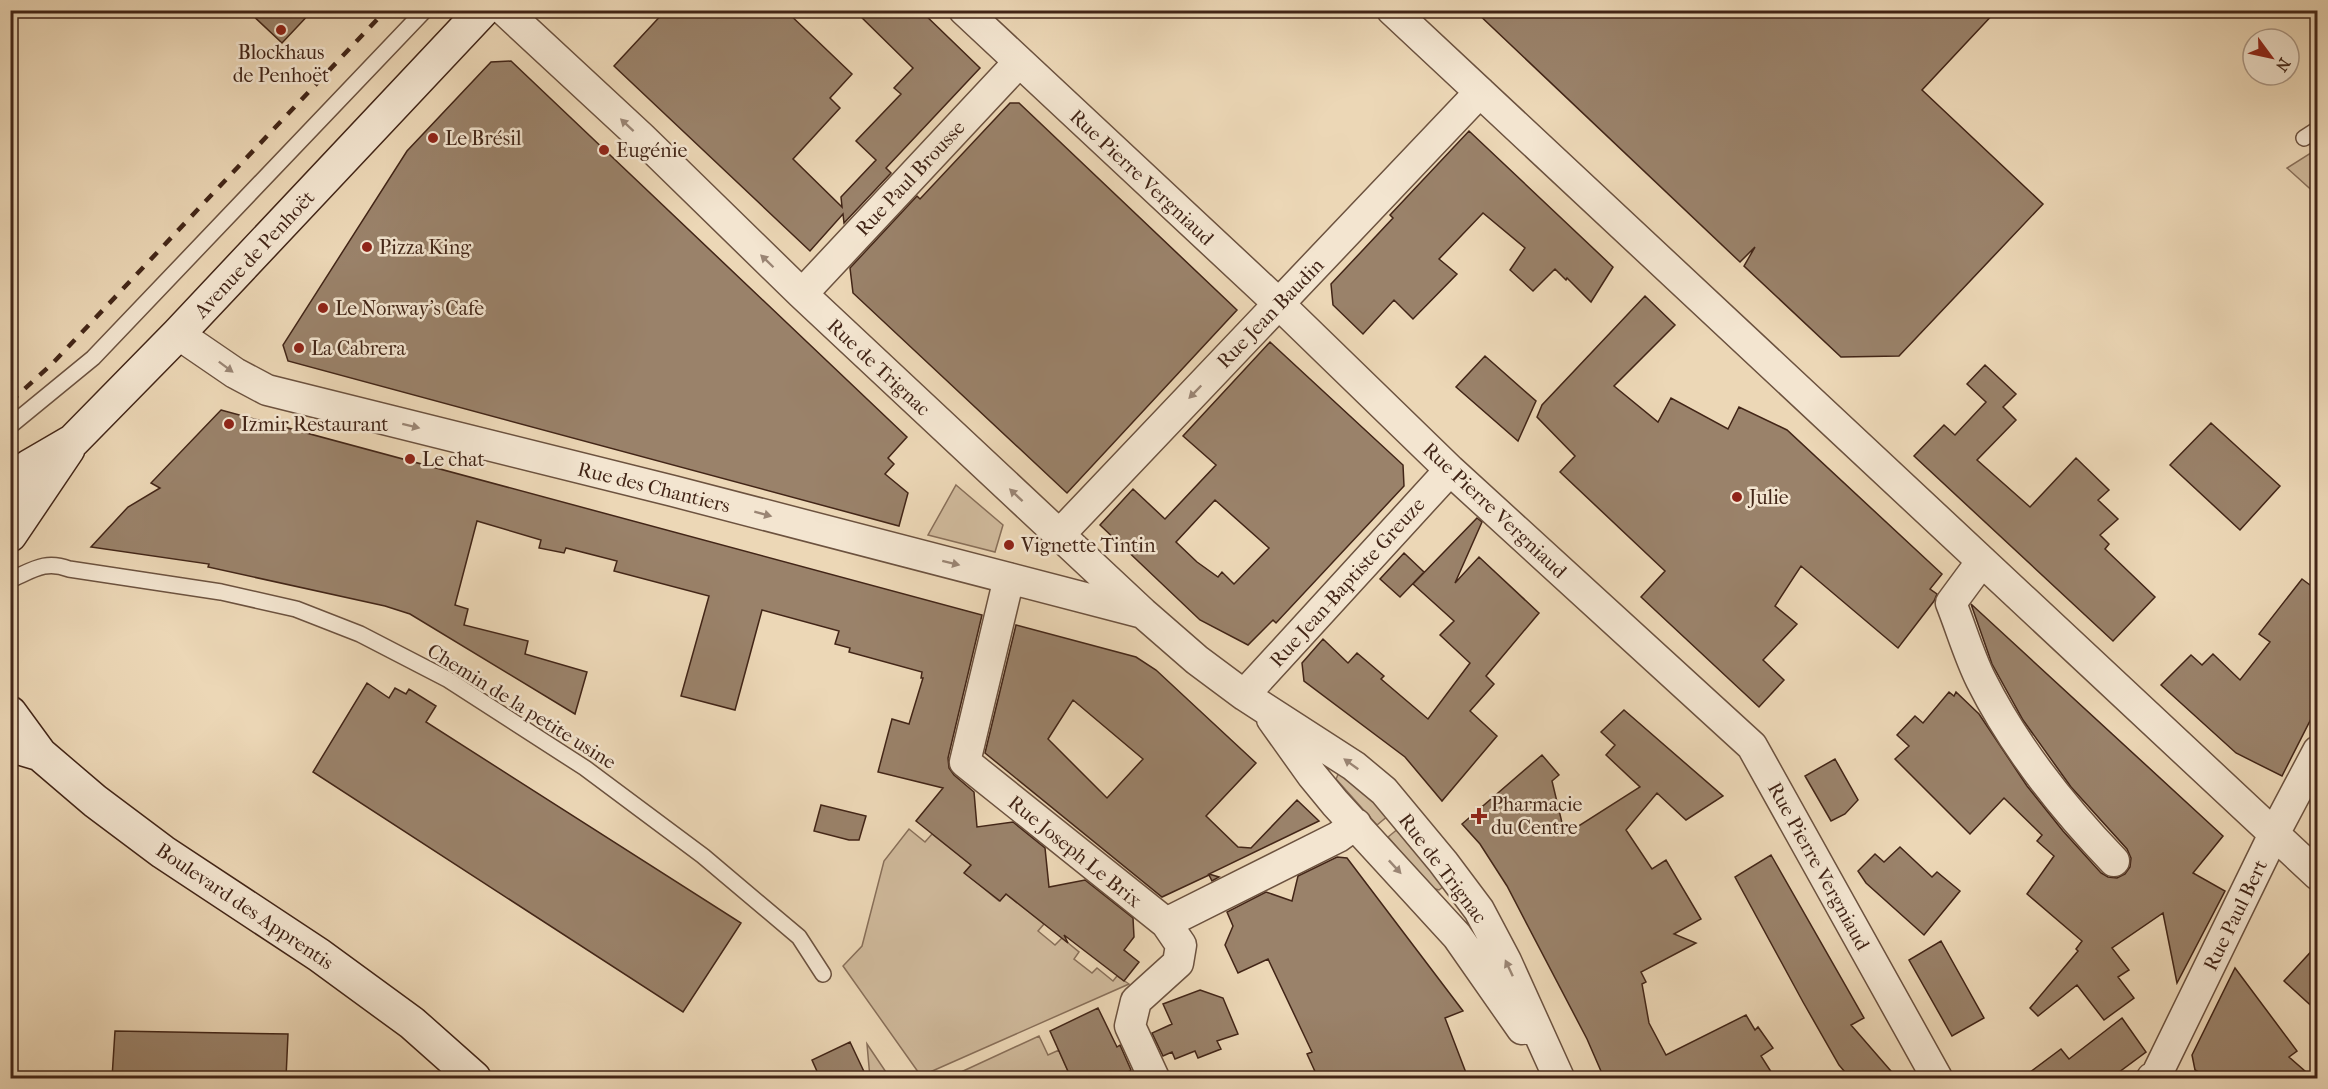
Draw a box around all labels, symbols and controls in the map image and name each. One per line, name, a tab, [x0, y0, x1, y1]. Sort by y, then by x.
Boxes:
marker: Blockhaus de Penhoët	[274, 23, 288, 37]
north arrow	[2241, 27, 2301, 87]
place label: Blockhaus de Penhoët	[233, 41, 329, 87]
text: N	[2271, 55, 2294, 76]
street label: Rue Pierre Vergniaud	[1065, 105, 1219, 251]
street label: Rue Paul Brousse	[851, 116, 970, 241]
one-way arrow	[620, 118, 635, 132]
place label: Le Brésil	[445, 127, 522, 150]
marker: Le Brésil	[426, 131, 440, 145]
place label: Eugénie	[616, 139, 687, 162]
marker: Eugénie	[597, 143, 611, 157]
street label: Avenue de Penhoët	[189, 186, 319, 323]
place label: Pizza King	[379, 236, 471, 259]
marker: Pizza King	[360, 240, 374, 254]
street label: Rue Jean Baudin	[1212, 253, 1329, 373]
one-way arrow	[760, 254, 775, 268]
place label: Le Norway's Cafe	[335, 297, 484, 320]
marker: Le Norway's Cafe	[316, 301, 330, 315]
street label: Rue de Trignac	[823, 314, 935, 421]
place label: La Cabrera	[311, 337, 406, 360]
marker: La Cabrera	[292, 341, 306, 355]
one-way arrow	[218, 361, 234, 373]
one-way arrow	[1189, 384, 1202, 399]
place label: Izmir Restaurant	[241, 413, 389, 436]
marker: Izmir Restaurant	[222, 417, 236, 431]
one-way arrow	[402, 422, 420, 431]
street label: Rue Pierre Vergniaud	[1418, 438, 1572, 584]
place label: Le chat	[422, 448, 485, 471]
marker: Le chat	[403, 452, 417, 466]
street label: Rue des Chantiers	[575, 457, 732, 518]
place label: Julie	[1747, 486, 1789, 509]
one-way arrow	[1009, 488, 1024, 502]
marker: Julie	[1730, 490, 1744, 504]
street label: Rue Jean-Baptiste Greuze	[1265, 493, 1430, 672]
one-way arrow	[754, 510, 772, 520]
place label: Vignette Tintin	[1020, 534, 1156, 557]
marker: Vignette Tintin	[1002, 538, 1016, 552]
one-way arrow	[942, 559, 961, 569]
street label: Chemin de la petite usine	[423, 639, 620, 774]
one-way arrow	[1343, 758, 1359, 770]
street label: Rue Pierre Vergniaud	[1763, 778, 1875, 955]
street label: Rue Joseph Le Brix	[1004, 791, 1146, 912]
place label: Pharmacie du Centre	[1491, 793, 1583, 839]
street label: Rue de Trignac	[1394, 809, 1491, 928]
marker: Pharmacie du Centre	[1472, 809, 1486, 823]
street label: Boulevard des Apprentis	[152, 838, 338, 974]
street label: Rue Paul Bert	[2199, 856, 2272, 974]
one-way arrow	[1388, 859, 1401, 874]
one-way arrow	[1504, 958, 1514, 976]

